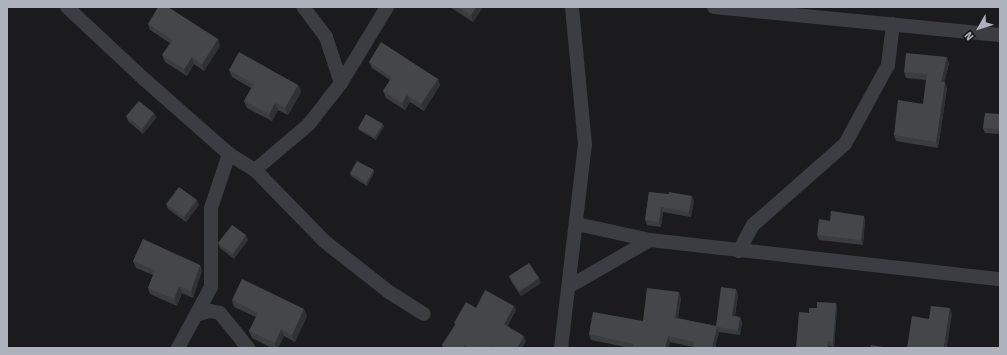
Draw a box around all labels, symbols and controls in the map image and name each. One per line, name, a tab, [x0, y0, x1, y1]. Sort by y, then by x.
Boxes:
north arrow	[959, 8, 999, 48]
text: N	[962, 29, 977, 43]

